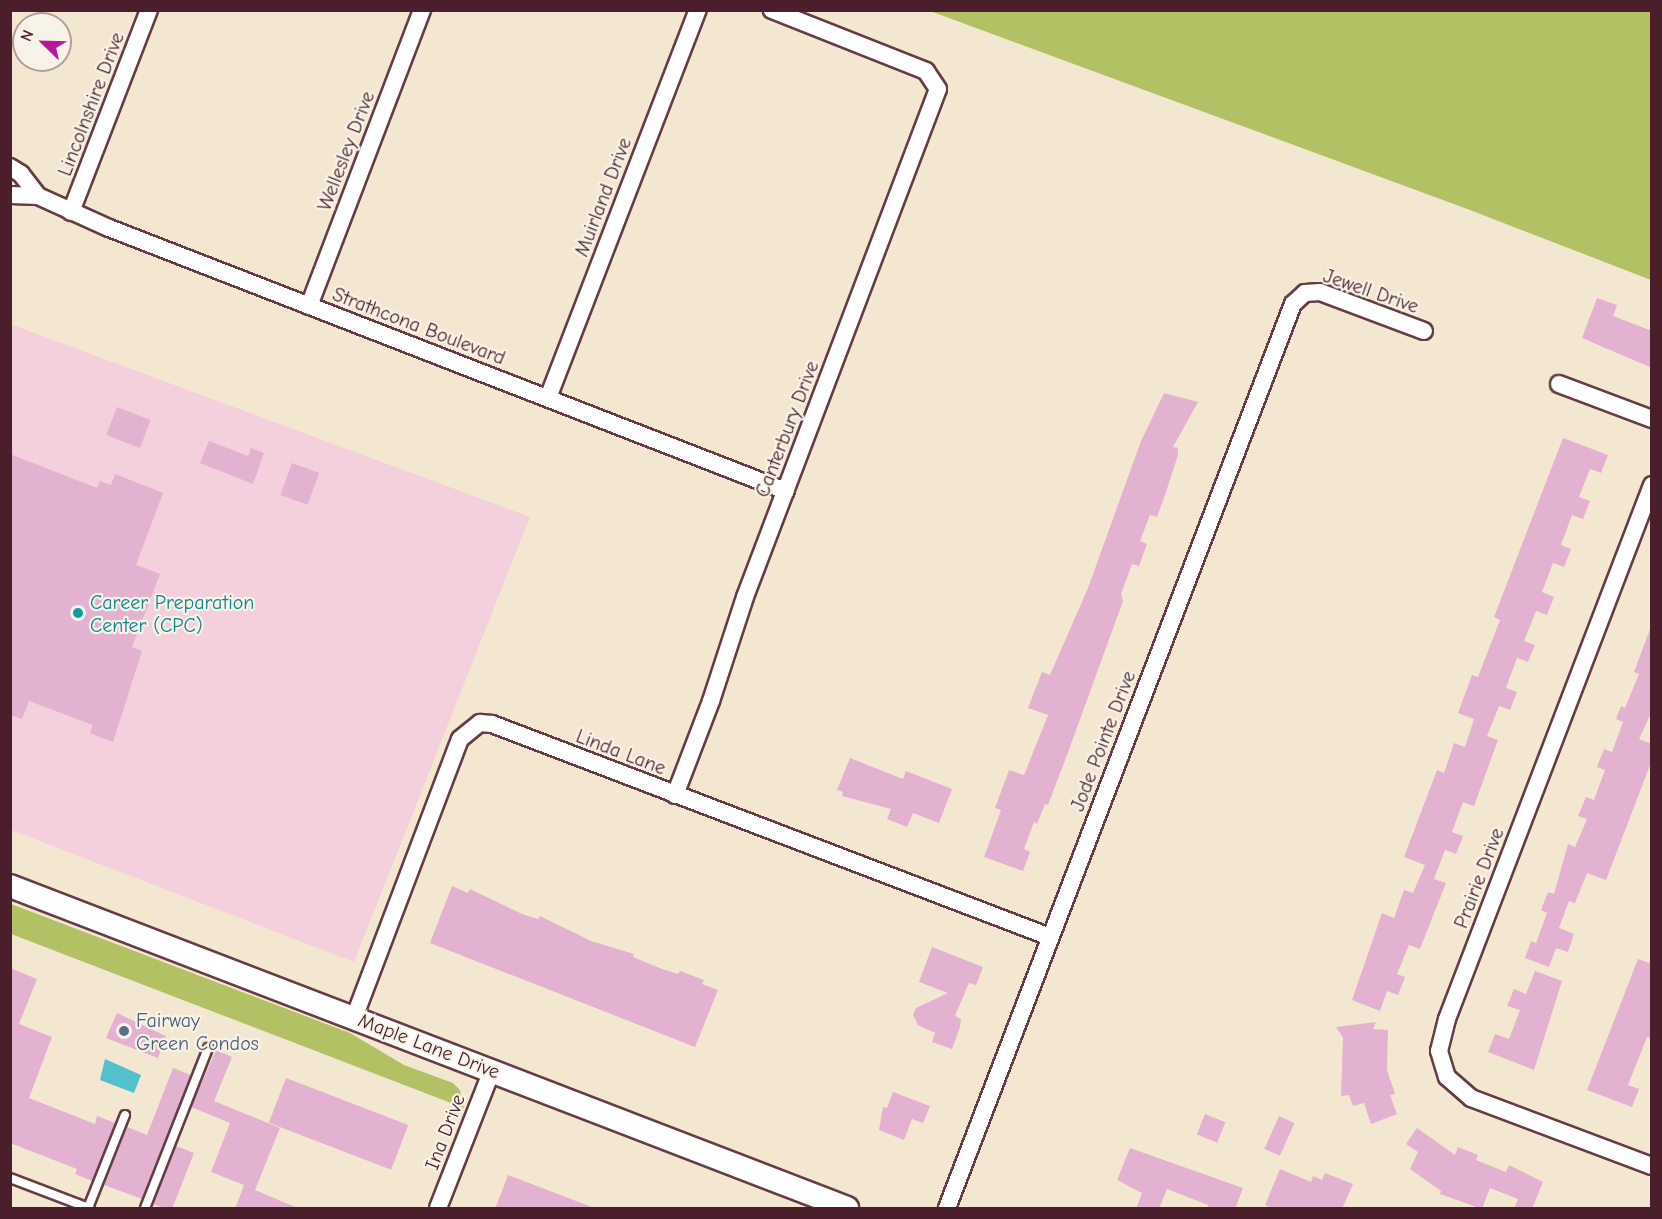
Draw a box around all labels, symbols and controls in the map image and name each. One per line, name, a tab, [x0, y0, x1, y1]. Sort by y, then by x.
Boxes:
north arrow	[12, 12, 72, 72]
text: N	[17, 27, 38, 44]
street label: Lincolnshire Drive	[53, 29, 129, 179]
street label: Wellesley Drive	[312, 88, 380, 214]
street label: Muirland Drive	[569, 134, 637, 260]
street label: Jewell Drive	[1320, 263, 1422, 319]
street label: Strathcona Boulevard	[329, 282, 509, 370]
street label: Canterbury Drive	[750, 357, 824, 501]
place label: Career Preparation Center (CPC)	[90, 590, 254, 637]
marker: Career Preparation Center (CPC)	[71, 606, 85, 620]
street label: Jode Pointe Drive	[1065, 667, 1141, 815]
street label: Linda Lane	[573, 724, 669, 780]
street label: Prairie Drive	[1449, 824, 1509, 932]
place label: Fairway Green Condos	[136, 1008, 259, 1055]
street label: Maple Lane Drive	[355, 1008, 503, 1084]
marker: Fairway Green Condos	[117, 1024, 131, 1038]
street label: Ina Drive	[420, 1091, 470, 1173]

